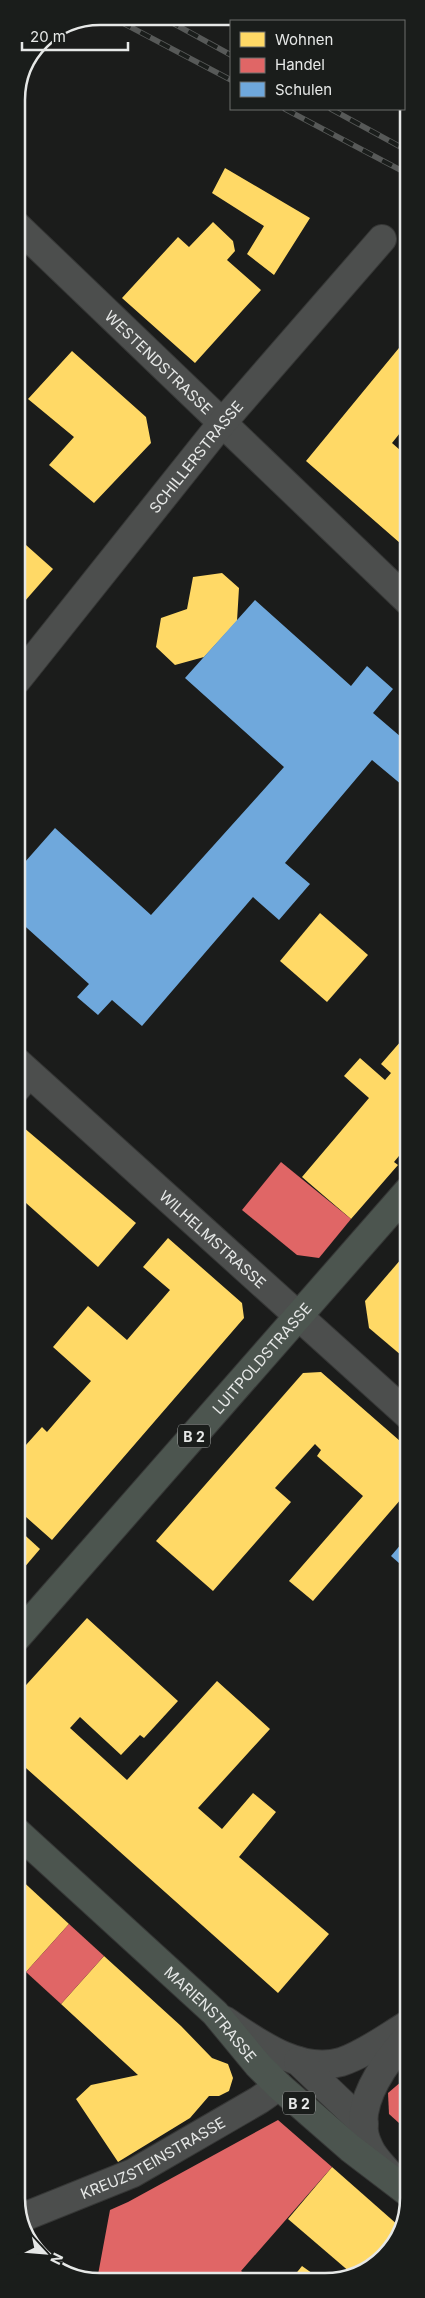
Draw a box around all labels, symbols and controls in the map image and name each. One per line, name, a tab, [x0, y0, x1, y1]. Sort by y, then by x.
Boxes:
scale bar	[22, 20, 129, 52]
legend	[230, 20, 405, 110]
text: 20 m	[30, 27, 66, 46]
text: Wohnen	[275, 30, 333, 49]
text: Handel	[275, 55, 325, 74]
text: Schulen	[275, 80, 332, 99]
street label: WESTENDSTRASSE	[101, 306, 217, 418]
street label: SCHILLERSTRASSE	[145, 397, 247, 517]
street label: WILHELMSTRASSE	[156, 1186, 270, 1292]
street label: LUITPOLDSTRASSE	[208, 1299, 315, 1417]
road number: B 2	[178, 1424, 210, 1448]
street label: MARIENSTRASSE	[161, 1962, 261, 2066]
road number: B 2	[283, 2092, 315, 2114]
street label: KREUZSTEINSTRASSE	[77, 2112, 228, 2203]
north arrow	[20, 2228, 70, 2278]
text: N	[47, 2250, 67, 2267]

